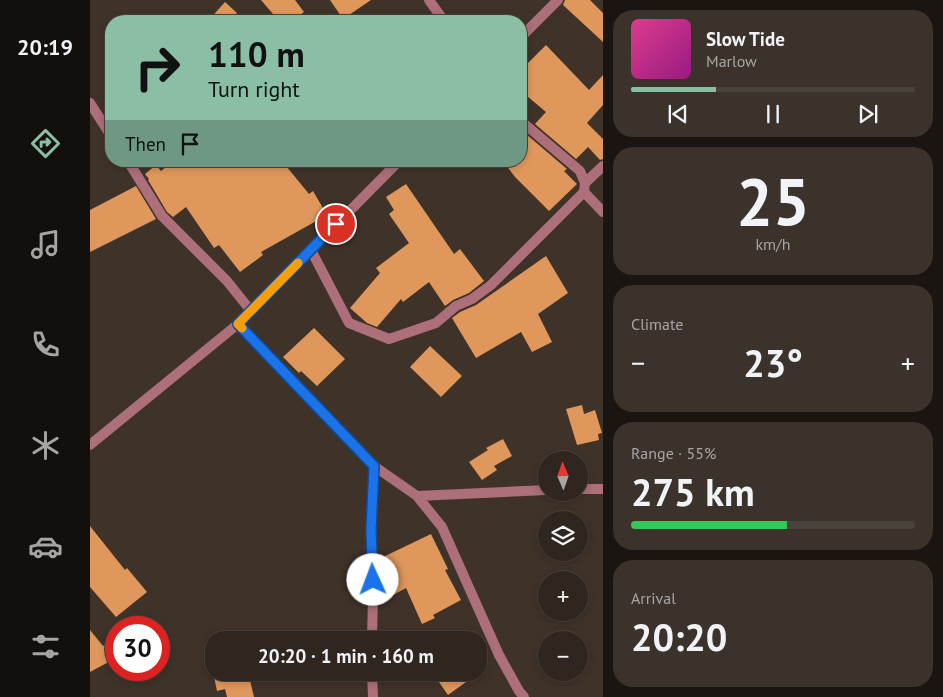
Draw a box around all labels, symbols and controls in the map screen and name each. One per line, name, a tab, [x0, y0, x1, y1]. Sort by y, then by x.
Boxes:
text: Slow Tide	[706, 27, 785, 51]
text: 110 m	[208, 31, 305, 77]
text: 20:19	[17, 33, 73, 61]
icon: right	[125, 35, 190, 100]
text: Marlow	[706, 51, 757, 71]
text: Turn right	[208, 75, 300, 103]
icon: previous	[664, 100, 692, 128]
icon: pause	[759, 100, 787, 128]
icon: next	[854, 100, 882, 128]
icon: directions	[28, 126, 63, 161]
icon: arrive	[176, 130, 204, 158]
text: Then	[125, 132, 166, 156]
text: 25	[736, 159, 810, 243]
pin	[315, 203, 357, 245]
icon: arrive	[322, 210, 350, 238]
icon: music	[28, 227, 63, 262]
text: km/h	[755, 234, 791, 254]
text: Climate	[631, 314, 683, 334]
icon: phone	[28, 327, 63, 362]
text: 23°	[743, 338, 803, 387]
text: −	[631, 344, 645, 381]
text: +	[901, 344, 915, 381]
icon: climate	[28, 428, 63, 463]
text: Range · 55%	[631, 443, 716, 463]
north arrow	[538, 451, 588, 501]
map controls	[538, 451, 588, 681]
text: 275 km	[631, 467, 755, 516]
button: layers	[538, 511, 588, 561]
icon: car	[28, 529, 63, 564]
position arrow	[346, 553, 398, 605]
button: +	[538, 571, 588, 621]
text: Arrival	[631, 588, 676, 608]
text: 20:20	[631, 612, 727, 661]
speed limit sign: 30	[105, 616, 170, 681]
icon: filters	[28, 629, 63, 664]
button: −	[538, 631, 588, 681]
text: 20:20 · 1 min · 160 m	[258, 644, 434, 668]

